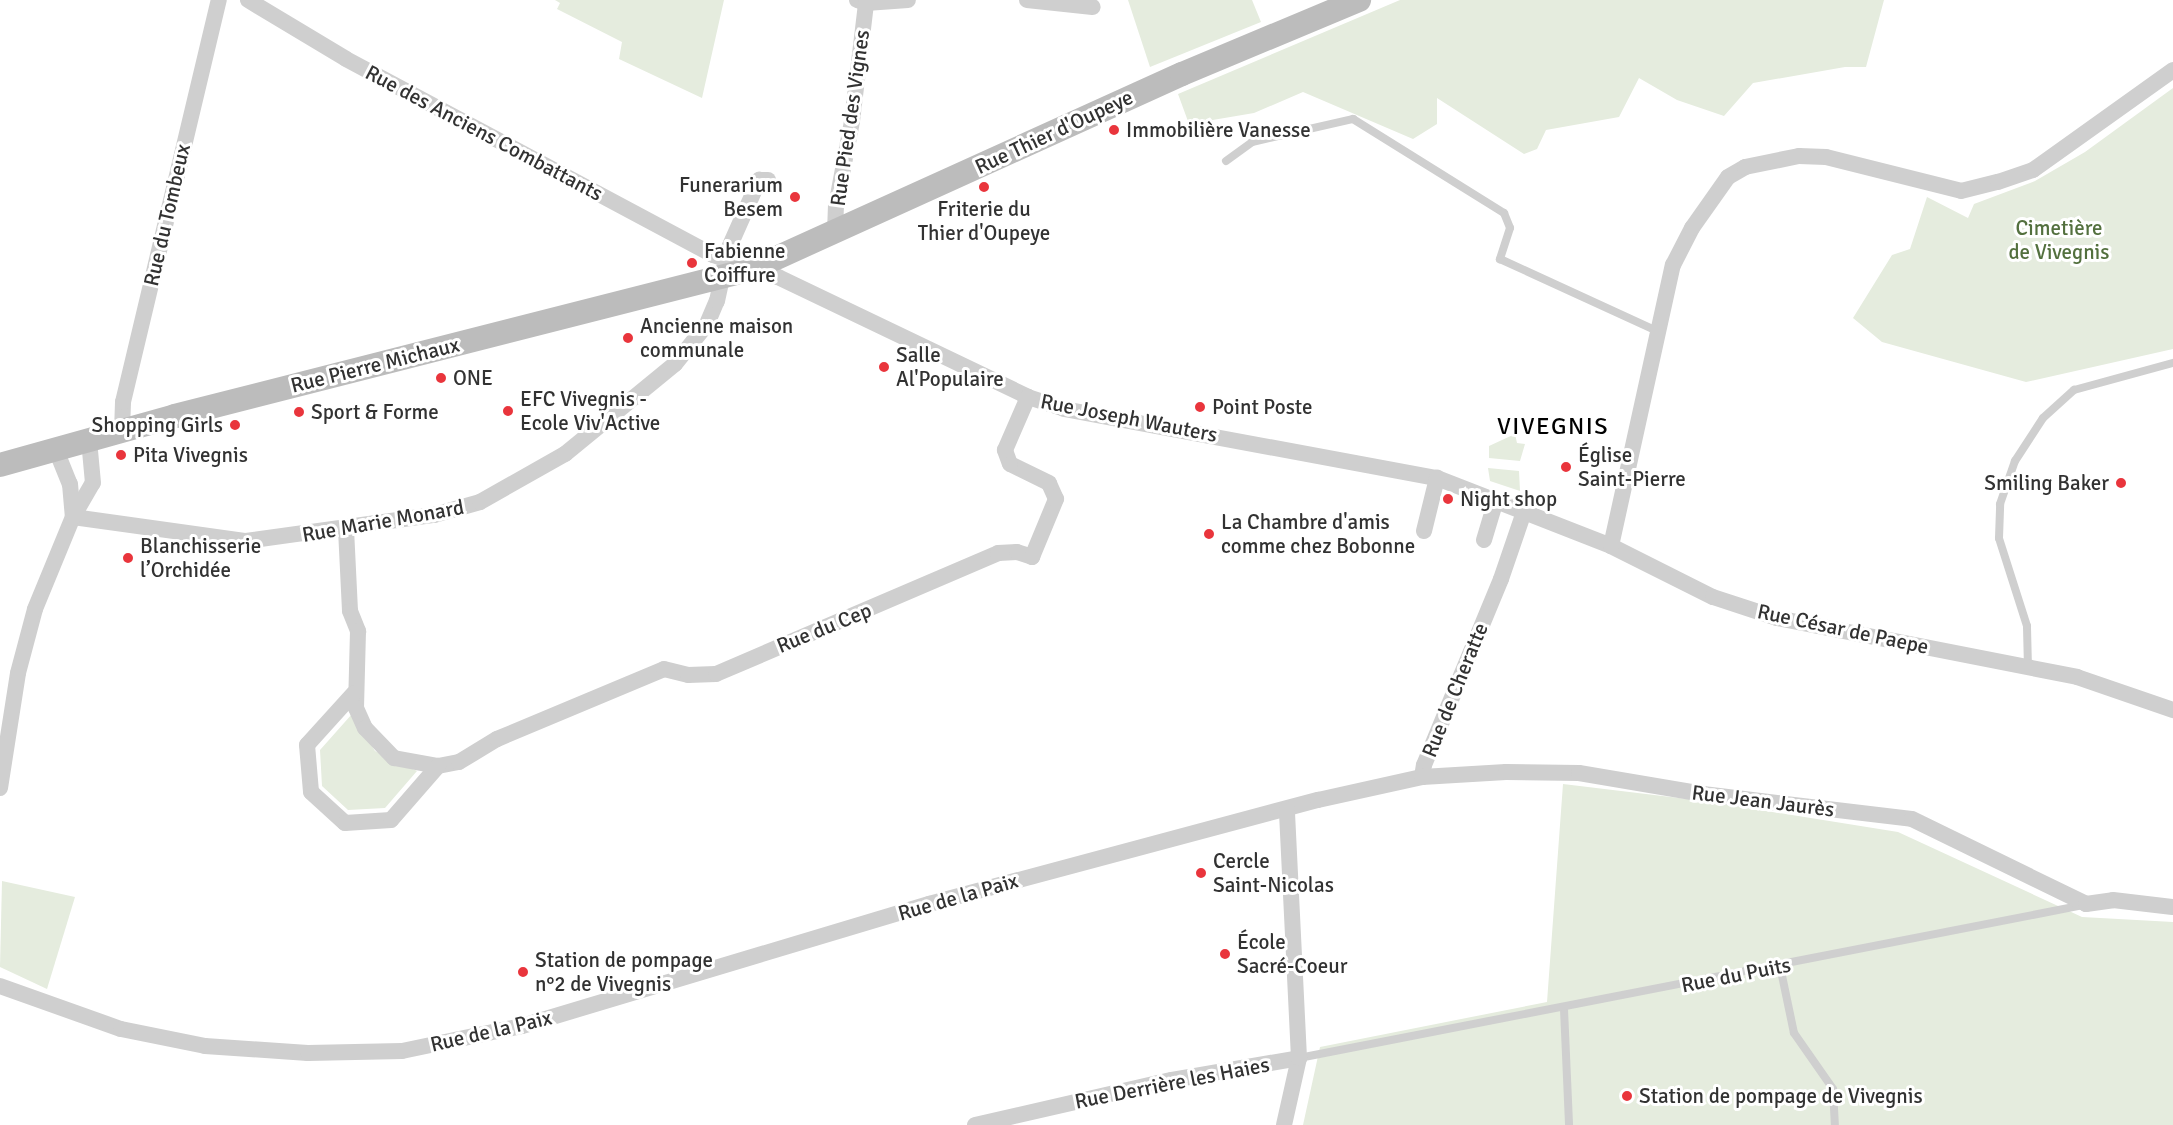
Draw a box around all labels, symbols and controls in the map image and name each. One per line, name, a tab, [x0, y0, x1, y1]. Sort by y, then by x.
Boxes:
street label: Rue Pied des Vignes	[825, 28, 875, 208]
street label: Rue des Anciens Combattants	[361, 60, 607, 206]
street label: Rue Thier d'Oupeye	[971, 84, 1137, 180]
place label: Immobilière Vanesse	[1126, 117, 1311, 143]
marker: Immobilière Vanesse	[1107, 123, 1121, 137]
street label: Rue du Tombeux	[138, 142, 196, 288]
place label: Funerarium Besem	[679, 172, 783, 222]
marker: Friterie du Thier d'Oupeye	[977, 180, 991, 194]
marker: Funerarium Besem	[788, 190, 802, 204]
place label: Friterie du Thier d'Oupeye	[918, 196, 1050, 246]
park label: Cimetière de Vivegnis	[2008, 215, 2110, 265]
place label: Fabienne Coiffure	[704, 238, 786, 288]
marker: Fabienne Coiffure	[685, 256, 699, 270]
place label: Ancienne maison communale	[640, 313, 793, 363]
marker: Ancienne maison communale	[621, 331, 635, 345]
street label: Rue Pierre Michaux	[288, 332, 462, 398]
place label: Salle Al'Populaire	[896, 342, 1004, 392]
marker: Salle Al'Populaire	[877, 360, 891, 374]
place label: ONE	[453, 365, 493, 391]
marker: ONE	[434, 371, 448, 385]
place label: EFC Vivegnis - Ecole Viv'Active	[520, 386, 660, 436]
street label: Rue Joseph Wauters	[1038, 388, 1220, 448]
place label: Point Poste	[1212, 394, 1312, 420]
place label: Sport & Forme	[311, 399, 439, 425]
marker: Point Poste	[1193, 400, 1207, 414]
marker: EFC Vivegnis - Ecole Viv'Active	[501, 404, 515, 418]
marker: Sport & Forme	[292, 405, 306, 419]
place label: Shopping Girls	[92, 412, 223, 438]
district label: VIVEGNIS	[1497, 413, 1609, 441]
marker: Shopping Girls	[228, 418, 242, 432]
place label: Pita Vivegnis	[133, 442, 248, 468]
place label: Église Saint-Pierre	[1578, 442, 1686, 492]
marker: Pita Vivegnis	[114, 448, 128, 462]
marker: Église Saint-Pierre	[1559, 460, 1573, 474]
place label: Smiling Baker	[1984, 470, 2109, 496]
marker: Smiling Baker	[2114, 476, 2128, 490]
place label: Night shop	[1460, 486, 1557, 512]
marker: Night shop	[1441, 492, 1455, 506]
street label: Rue Marie Monard	[300, 494, 466, 548]
place label: La Chambre d'amis comme chez Bobonne	[1221, 509, 1415, 559]
marker: La Chambre d'amis comme chez Bobonne	[1202, 527, 1216, 541]
place label: Blanchisserie l’Orchidée	[140, 533, 261, 583]
marker: Blanchisserie l’Orchidée	[121, 551, 135, 565]
street label: Rue du Cep	[773, 598, 875, 658]
street label: Rue César de Paepe	[1755, 599, 1931, 659]
street label: Rue de Cheratte	[1417, 619, 1493, 761]
street label: Rue Jean Jaurès	[1690, 780, 1836, 822]
place label: Cercle Saint-Nicolas	[1213, 848, 1334, 898]
marker: Cercle Saint-Nicolas	[1194, 866, 1208, 880]
street label: Rue de la Paix	[895, 868, 1021, 926]
place label: École Sacré-Coeur	[1237, 929, 1347, 979]
place label: Station de pompage n°2 de Vivegnis	[535, 947, 713, 997]
marker: École Sacré-Coeur	[1218, 947, 1232, 961]
street label: Rue du Puits	[1679, 952, 1793, 998]
marker: Station de pompage n°2 de Vivegnis	[516, 965, 530, 979]
street label: Rue de la Paix	[428, 1005, 554, 1057]
street label: Rue Derrière les Haies	[1072, 1052, 1272, 1114]
place label: Station de pompage de Vivegnis	[1639, 1083, 1923, 1109]
marker: Station de pompage de Vivegnis	[1620, 1089, 1634, 1103]

